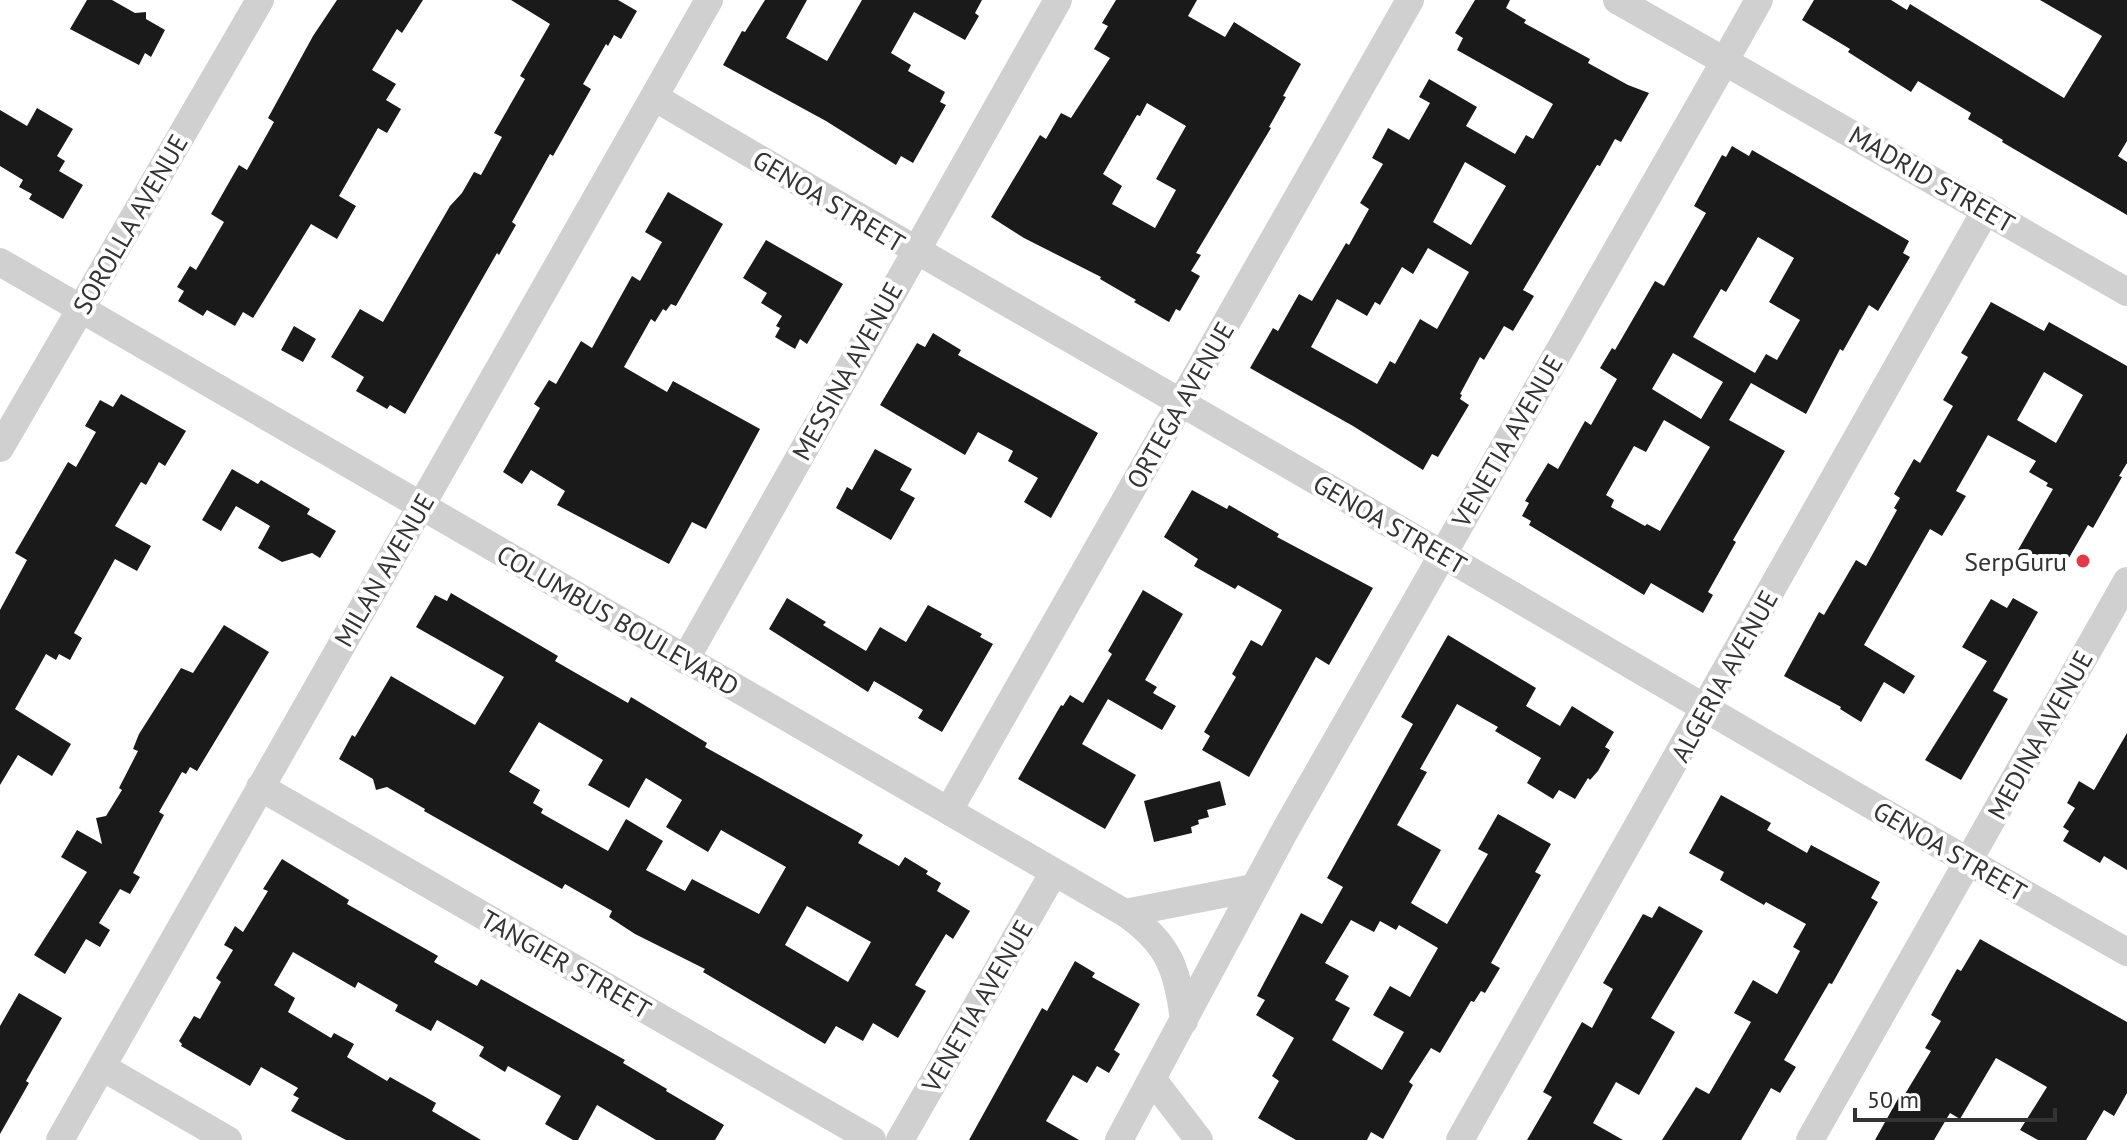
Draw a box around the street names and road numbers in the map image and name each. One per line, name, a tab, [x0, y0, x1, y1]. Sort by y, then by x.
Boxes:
street label: MADRID STREET	[1843, 118, 2021, 240]
street label: SOROLLA AVENUE	[65, 128, 195, 320]
street label: GENOA STREET	[747, 143, 911, 259]
street label: MESSINA AVENUE	[784, 276, 910, 466]
street label: ORTEGA AVENUE	[1119, 316, 1241, 494]
street label: VENETIA AVENUE	[1444, 349, 1570, 534]
street label: GENOA STREET	[1307, 467, 1473, 581]
street label: MILAN AVENUE	[327, 487, 441, 653]
street label: COLUMBUS BOULEVARD	[491, 537, 745, 703]
street label: ALGERIA AVENUE	[1663, 584, 1785, 768]
street label: MEDINA AVENUE	[1980, 645, 2100, 825]
street label: GENOA STREET	[1867, 794, 2033, 908]
street label: TANGIER STREET	[475, 902, 657, 1026]
street label: VENETIA AVENUE	[914, 914, 1040, 1099]

